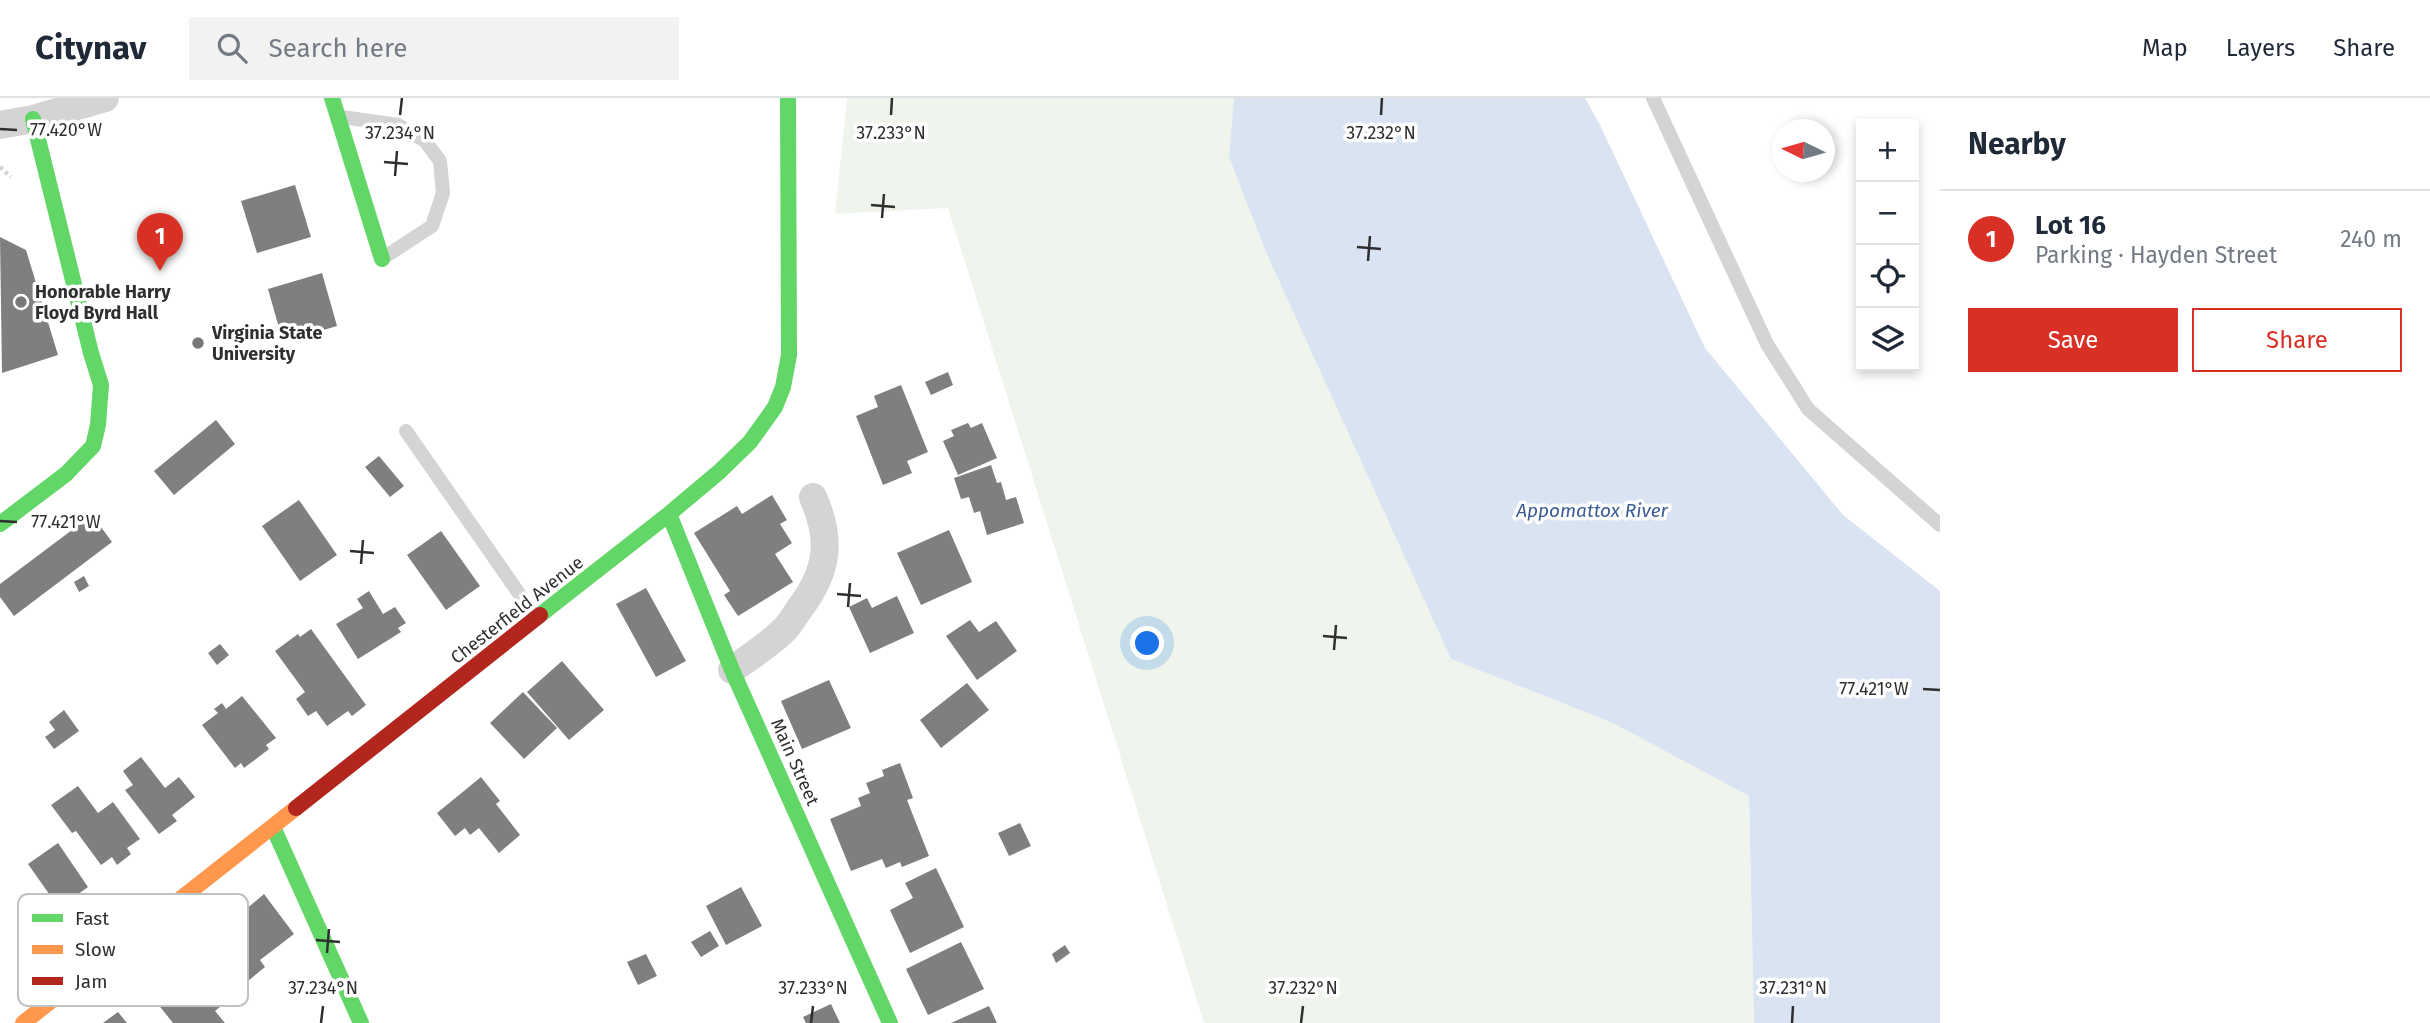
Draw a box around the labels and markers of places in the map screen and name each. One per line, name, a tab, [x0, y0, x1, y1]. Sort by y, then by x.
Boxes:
pin: 1	[137, 213, 183, 271]
place label: Honorable Harry Floyd Byrd Hall	[35, 281, 171, 324]
marker: Honorable Harry Floyd Byrd Hall	[13, 294, 29, 310]
place label: Virginia State University	[211, 322, 322, 365]
marker: Virginia State University	[190, 335, 206, 351]

